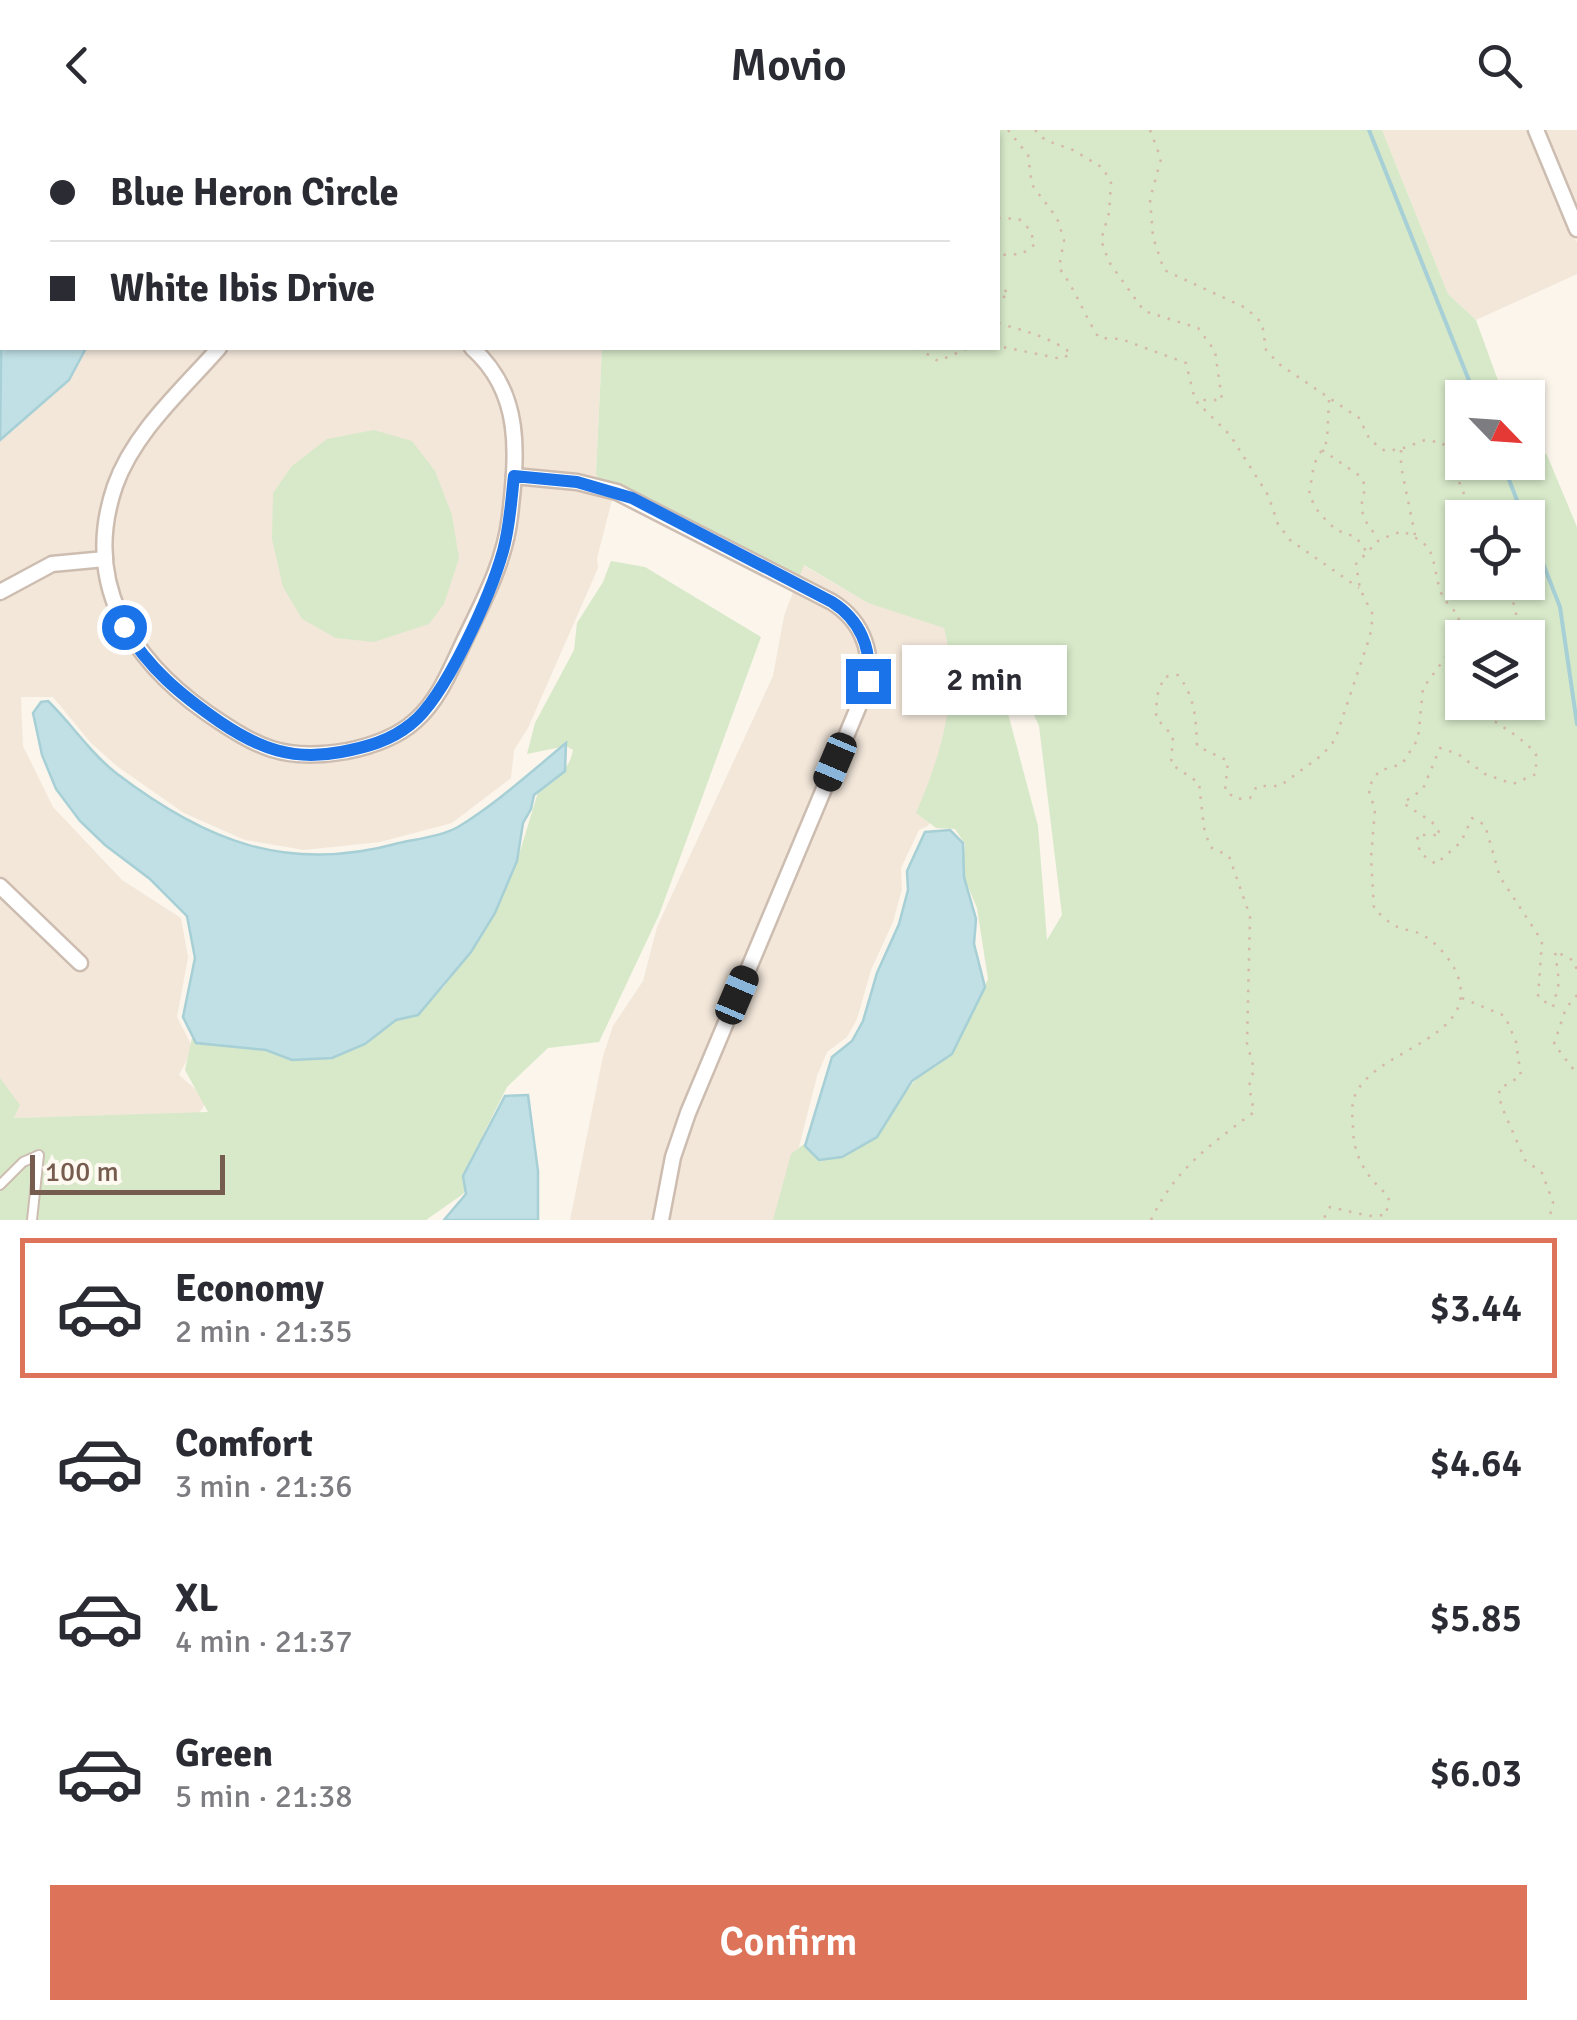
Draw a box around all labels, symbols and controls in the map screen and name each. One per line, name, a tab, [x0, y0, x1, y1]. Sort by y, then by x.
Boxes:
icon: back	[50, 38, 105, 93]
text: Movio	[730, 38, 847, 93]
icon: search	[1472, 38, 1527, 93]
text: Blue Heron Circle	[110, 169, 399, 216]
text: White Ibis Drive	[110, 265, 375, 312]
north arrow	[1445, 380, 1545, 480]
map controls	[1445, 380, 1545, 720]
button: locate	[1445, 500, 1545, 600]
route start	[102, 605, 147, 650]
button: layers	[1445, 620, 1545, 720]
callout: 2 min	[903, 646, 1068, 716]
route end	[846, 659, 891, 704]
text: 2 min	[946, 660, 1023, 699]
car	[809, 729, 861, 795]
car	[711, 962, 763, 1028]
scale bar	[30, 1150, 225, 1194]
text: 100 m	[45, 1155, 119, 1189]
icon: car	[55, 1263, 145, 1353]
text: Economy	[175, 1265, 324, 1312]
text: $3.44	[1429, 1285, 1522, 1332]
text: 2 min · 21:35	[175, 1312, 353, 1351]
icon: car	[55, 1418, 145, 1508]
text: Comfort	[175, 1420, 313, 1467]
text: $4.64	[1429, 1440, 1522, 1487]
text: 3 min · 21:36	[175, 1467, 353, 1506]
icon: car	[55, 1573, 145, 1663]
text: XL	[175, 1575, 218, 1622]
text: $5.85	[1429, 1595, 1522, 1642]
text: 4 min · 21:37	[175, 1622, 353, 1661]
icon: car	[55, 1728, 145, 1818]
text: Green	[175, 1730, 273, 1777]
text: $6.03	[1429, 1750, 1522, 1797]
text: 5 min · 21:38	[175, 1777, 353, 1816]
button: Confirm	[50, 1885, 1527, 2000]

